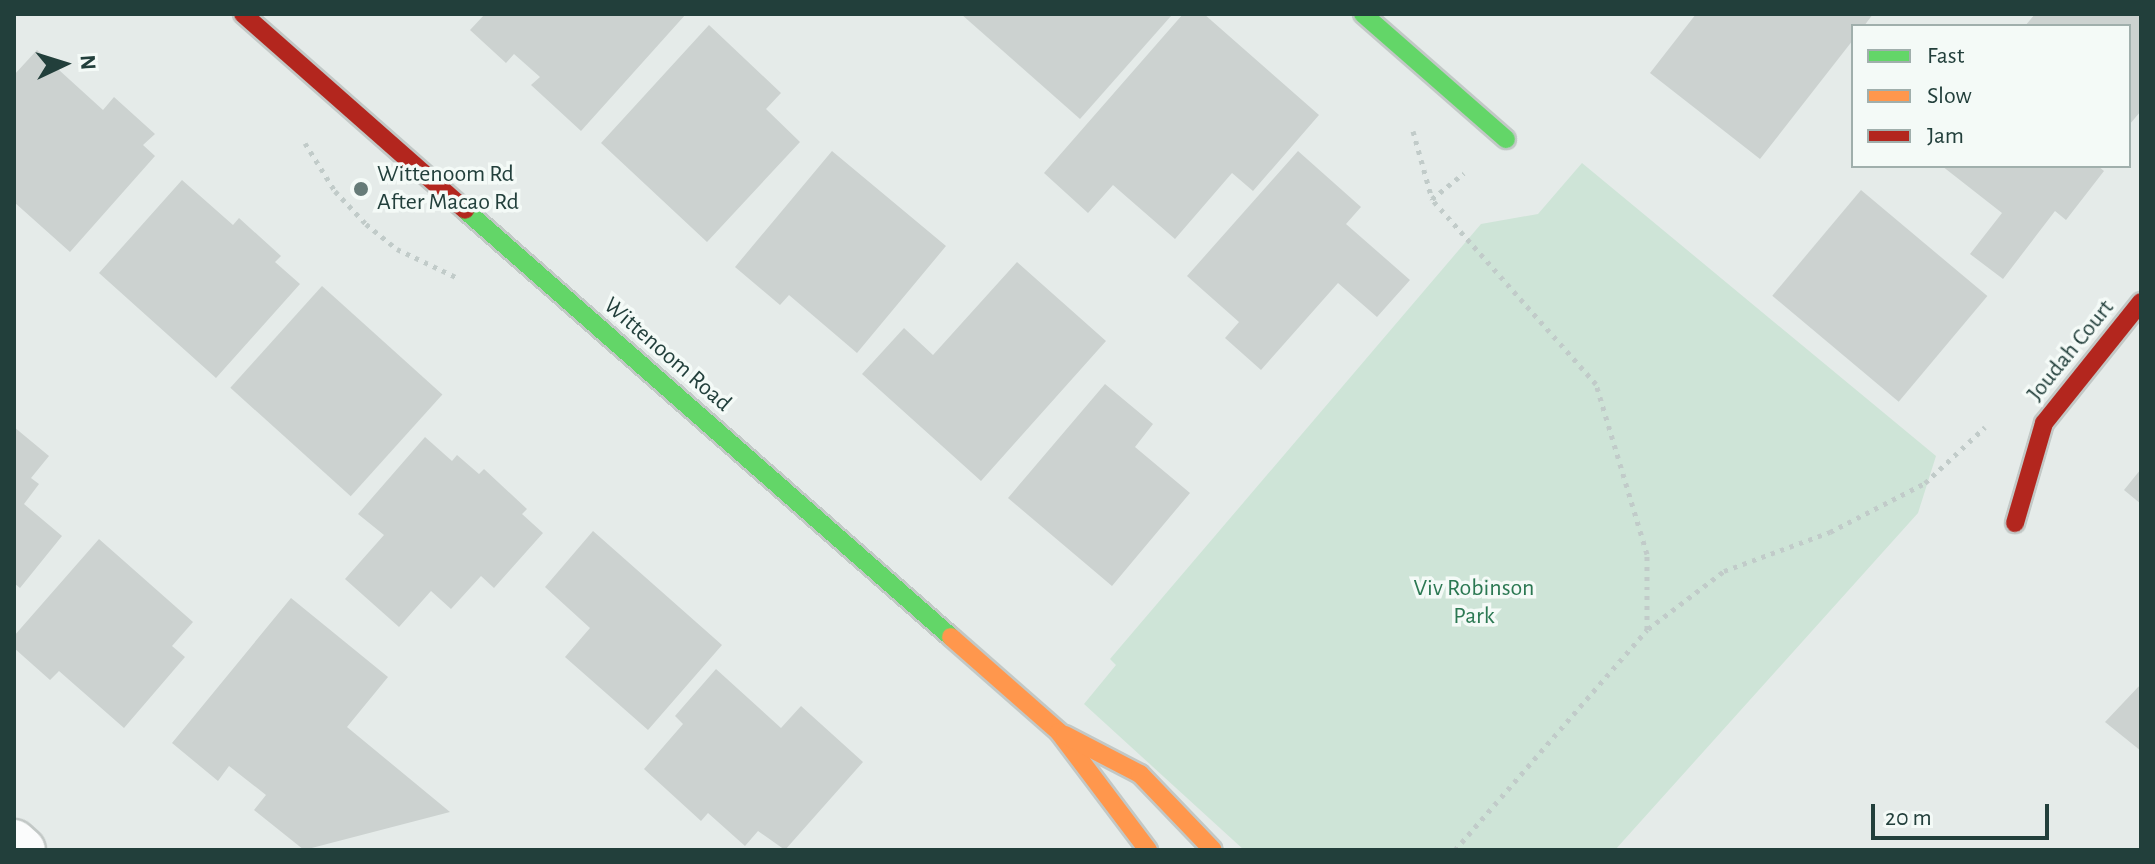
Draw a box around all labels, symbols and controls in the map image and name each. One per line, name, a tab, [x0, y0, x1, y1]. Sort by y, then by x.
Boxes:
north arrow	[24, 24, 104, 104]
legend	[1851, 24, 2131, 168]
text: Fast	[1927, 44, 1964, 68]
text: N	[76, 54, 99, 71]
text: Slow	[1927, 84, 1972, 108]
text: Jam	[1927, 124, 1964, 148]
place label: Wittenoom Rd After Macao Rd	[377, 161, 519, 217]
marker: Wittenoom Rd After Macao Rd	[352, 180, 370, 198]
street label: Wittenoom Road	[597, 292, 737, 418]
street label: Joudah Court	[2021, 294, 2121, 408]
park label: Viv Robinson Park	[1413, 575, 1535, 631]
scale bar	[1875, 788, 2053, 838]
text: 20 m	[1885, 806, 1932, 830]

